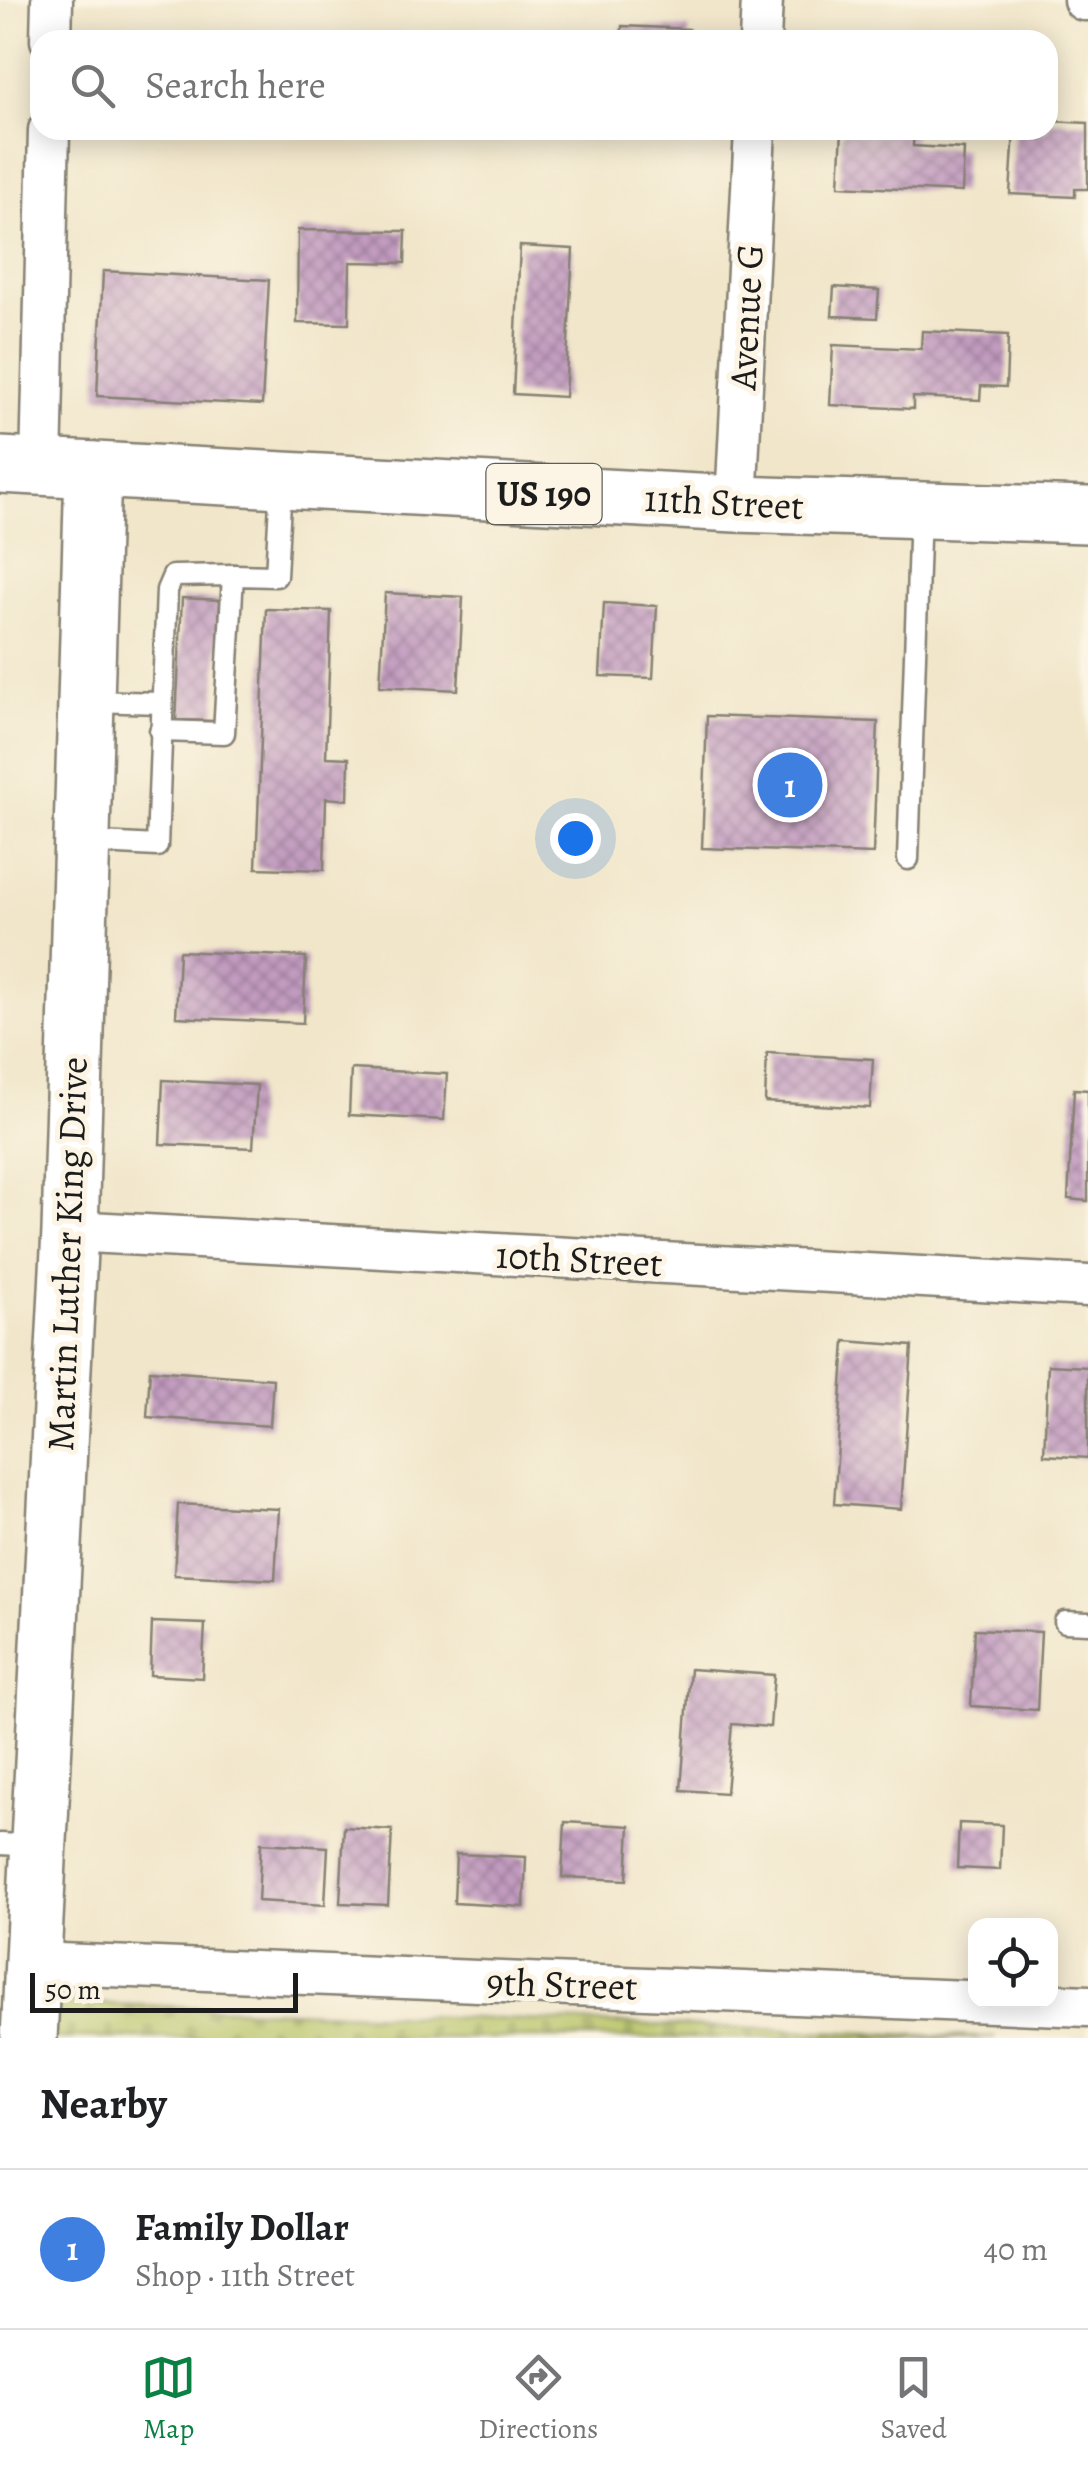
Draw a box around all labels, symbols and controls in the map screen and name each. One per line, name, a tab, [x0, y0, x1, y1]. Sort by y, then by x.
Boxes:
search box	[30, 30, 1058, 140]
icon: search	[65, 58, 120, 113]
text: Search here	[145, 59, 326, 111]
street label: Avenue G	[716, 243, 776, 392]
road number: US 190	[486, 464, 602, 524]
street label: 11th Street	[643, 472, 805, 532]
pin: 1	[758, 748, 822, 822]
your location	[550, 813, 601, 864]
street label: Martin Luther King Drive	[34, 1056, 100, 1452]
street label: 10th Street	[494, 1229, 664, 1289]
map controls	[968, 1918, 1058, 2008]
button: locate	[968, 1918, 1058, 2008]
street label: 9th Street	[486, 1955, 638, 2013]
scale bar	[30, 1968, 298, 2012]
text: 50 m	[45, 1971, 101, 2009]
text: Nearby	[40, 2075, 167, 2132]
text: Family Dollar	[135, 2201, 349, 2253]
text: 1	[67, 2227, 78, 2271]
text: 40 m	[983, 2227, 1048, 2271]
text: Shop · 11th Street	[135, 2253, 355, 2297]
tab: Map	[141, 2350, 196, 2448]
tab: Directions	[478, 2350, 598, 2448]
tab: Saved	[881, 2350, 947, 2448]

